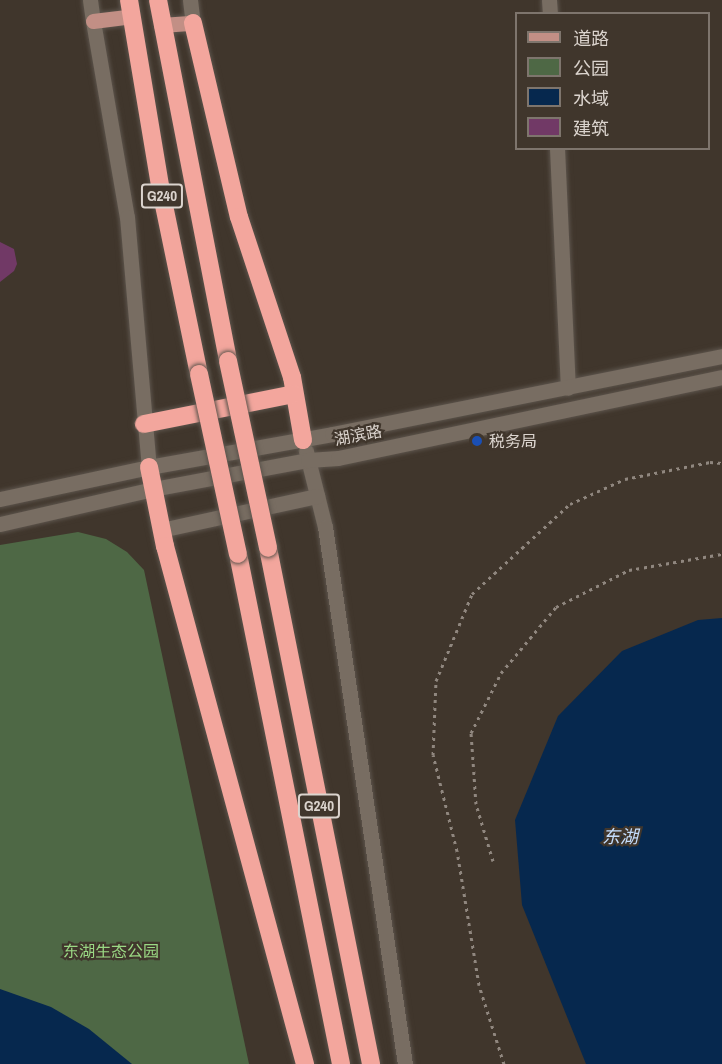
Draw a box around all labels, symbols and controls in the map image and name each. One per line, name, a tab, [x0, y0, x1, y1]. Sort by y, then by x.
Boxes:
legend	[515, 12, 710, 150]
text: 道路	[573, 26, 609, 51]
text: 公园	[573, 56, 609, 81]
text: 水域	[573, 86, 609, 111]
text: 建筑	[573, 116, 609, 141]
road number: G240	[140, 184, 184, 208]
street label: 湖滨路	[333, 421, 383, 449]
place label: 税务局	[489, 431, 537, 451]
marker: 税务局	[470, 434, 484, 448]
road number: G240	[296, 794, 342, 818]
water label: 东湖	[602, 826, 638, 848]
park label: 东湖生态公园	[63, 941, 159, 961]

